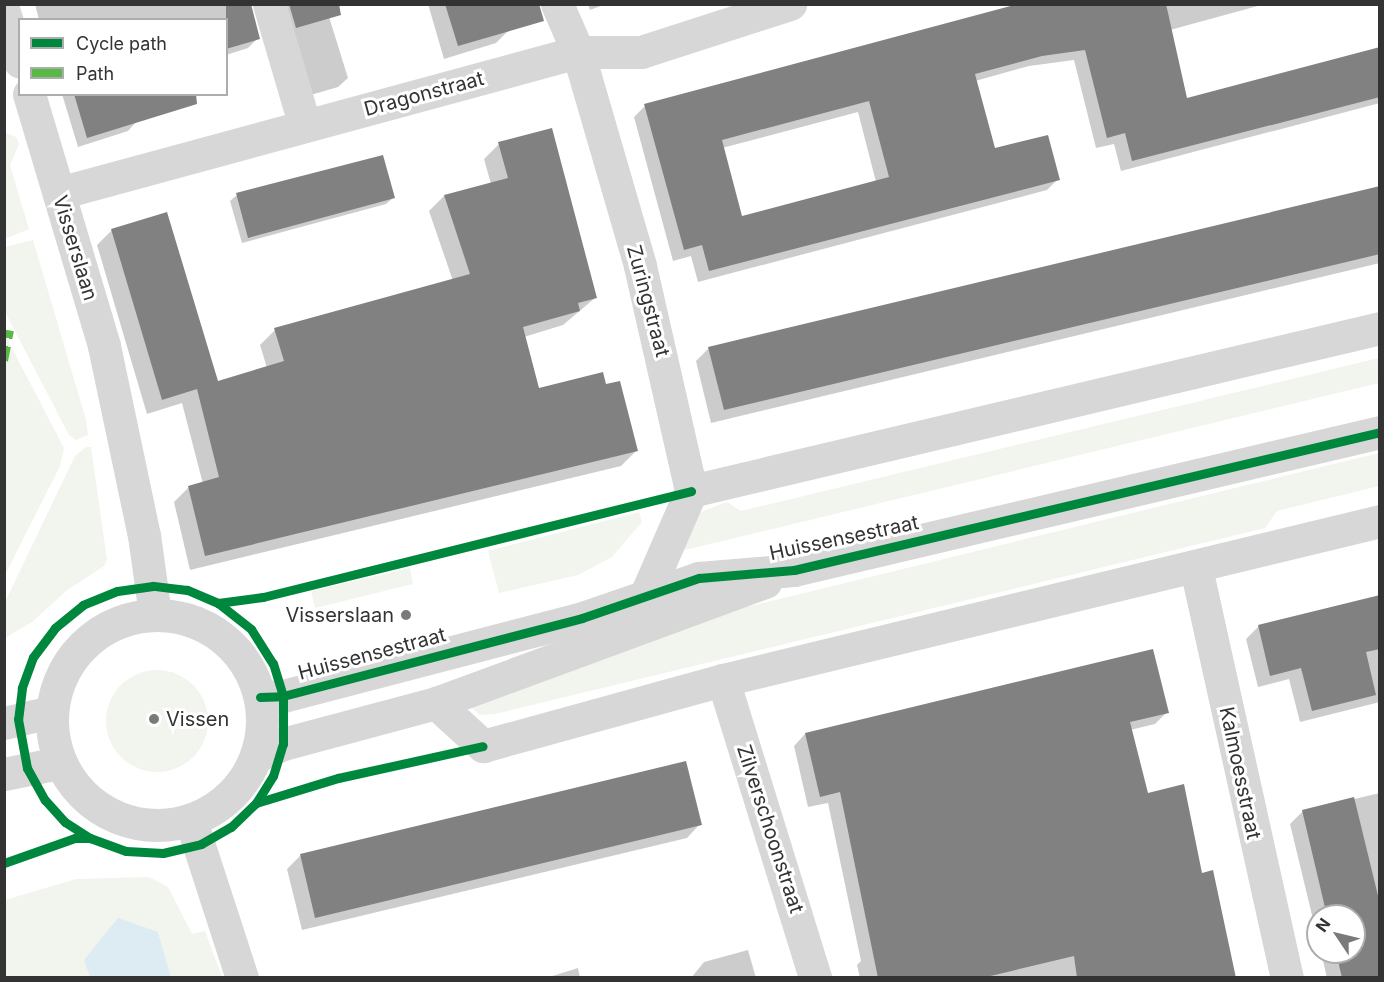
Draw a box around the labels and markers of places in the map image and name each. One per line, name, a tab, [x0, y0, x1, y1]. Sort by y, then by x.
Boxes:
place label: Visserslaan	[285, 603, 394, 627]
marker: Visserslaan	[399, 608, 413, 622]
place label: Vissen	[166, 707, 229, 731]
marker: Vissen	[147, 712, 161, 726]

